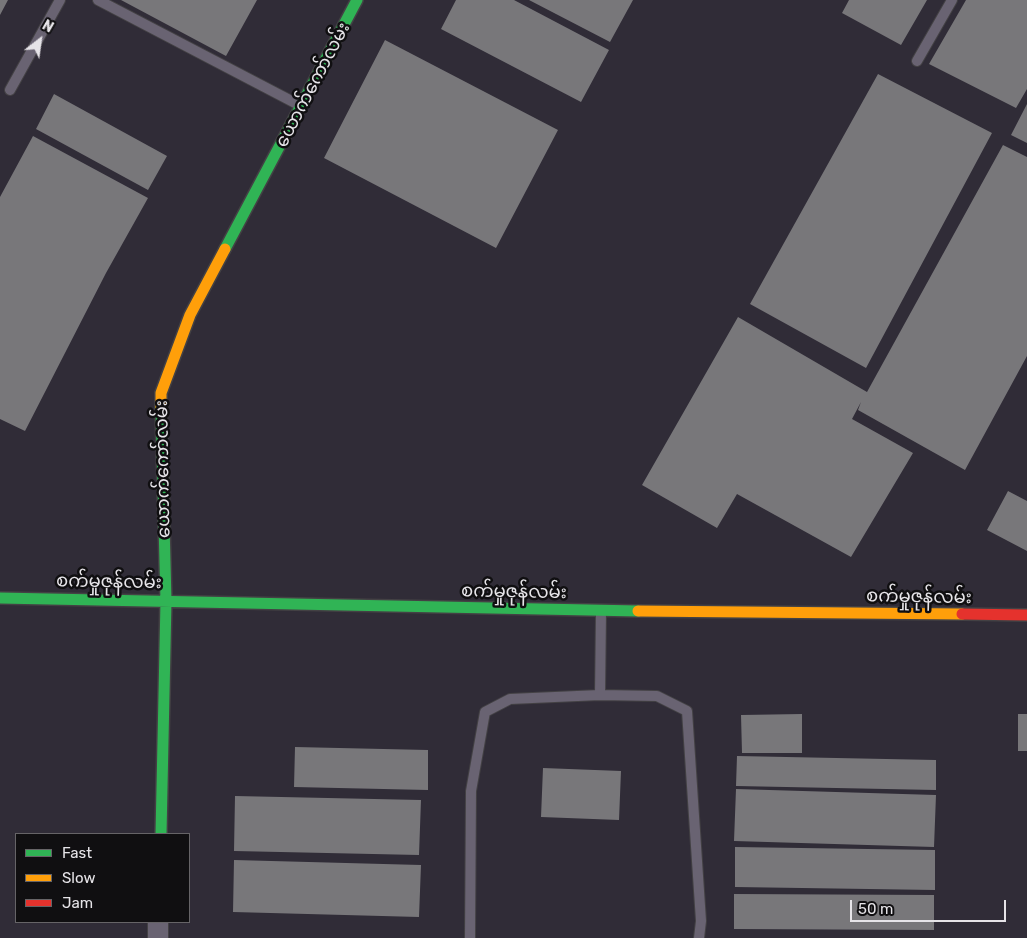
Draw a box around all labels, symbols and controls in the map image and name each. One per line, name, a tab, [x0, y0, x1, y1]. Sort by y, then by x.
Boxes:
north arrow	[15, 15, 65, 65]
text: N	[39, 17, 56, 36]
street label: ယောက်ကော်လမ်း	[271, 19, 355, 151]
street label: ယောက်ကော်လမ်း	[151, 400, 175, 538]
street label: စက်မှုဇုန်လမ်း	[56, 570, 162, 594]
street label: စက်မှုဇုန်လမ်း	[461, 580, 567, 604]
street label: စက်မှုဇုန်လမ်း	[866, 585, 972, 609]
legend	[15, 833, 190, 923]
text: Fast	[62, 844, 92, 862]
text: Slow	[62, 869, 95, 887]
scale bar	[852, 890, 1008, 922]
text: Jam	[62, 894, 93, 912]
text: 50 m	[858, 900, 893, 918]

